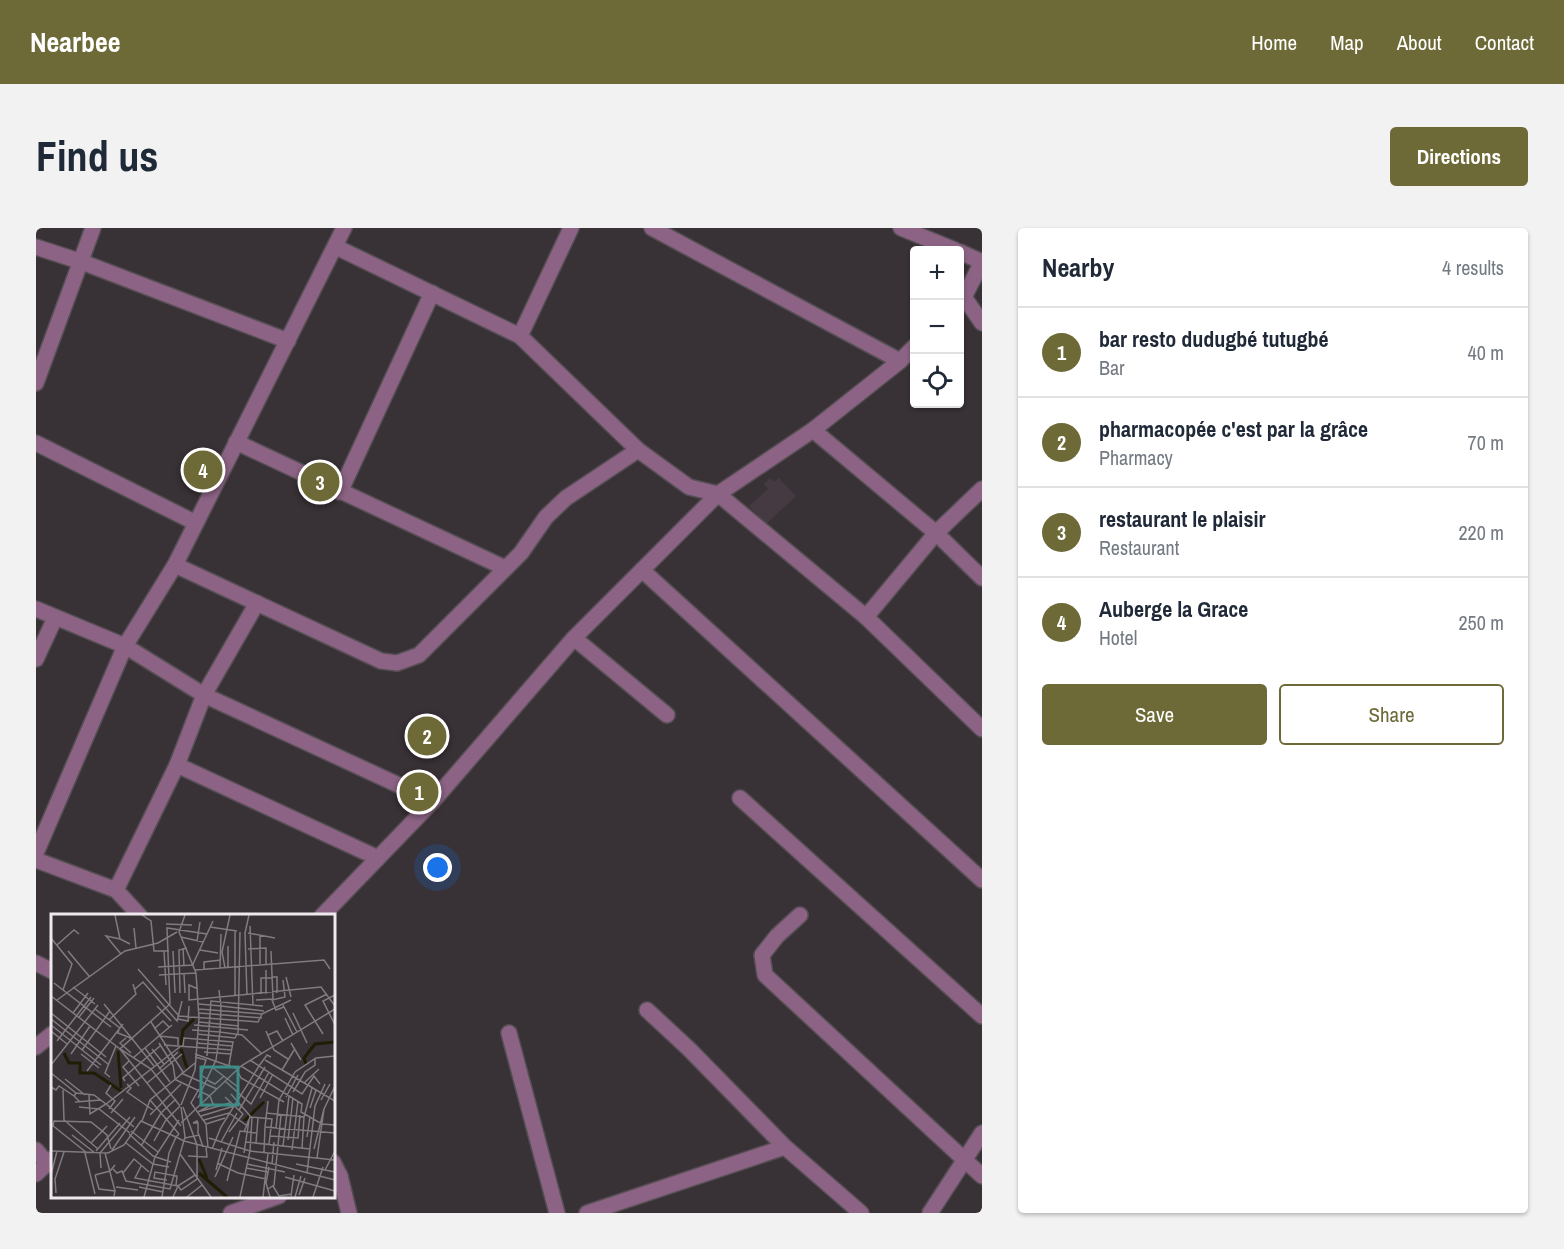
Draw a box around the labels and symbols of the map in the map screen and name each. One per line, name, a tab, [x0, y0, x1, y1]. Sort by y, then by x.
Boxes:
pin: 4	[184, 448, 222, 492]
pin: 3	[300, 460, 340, 504]
pin: 2	[408, 714, 446, 758]
pin: 1	[400, 770, 439, 814]
your location	[423, 853, 452, 882]
inset map	[51, 914, 334, 1198]

